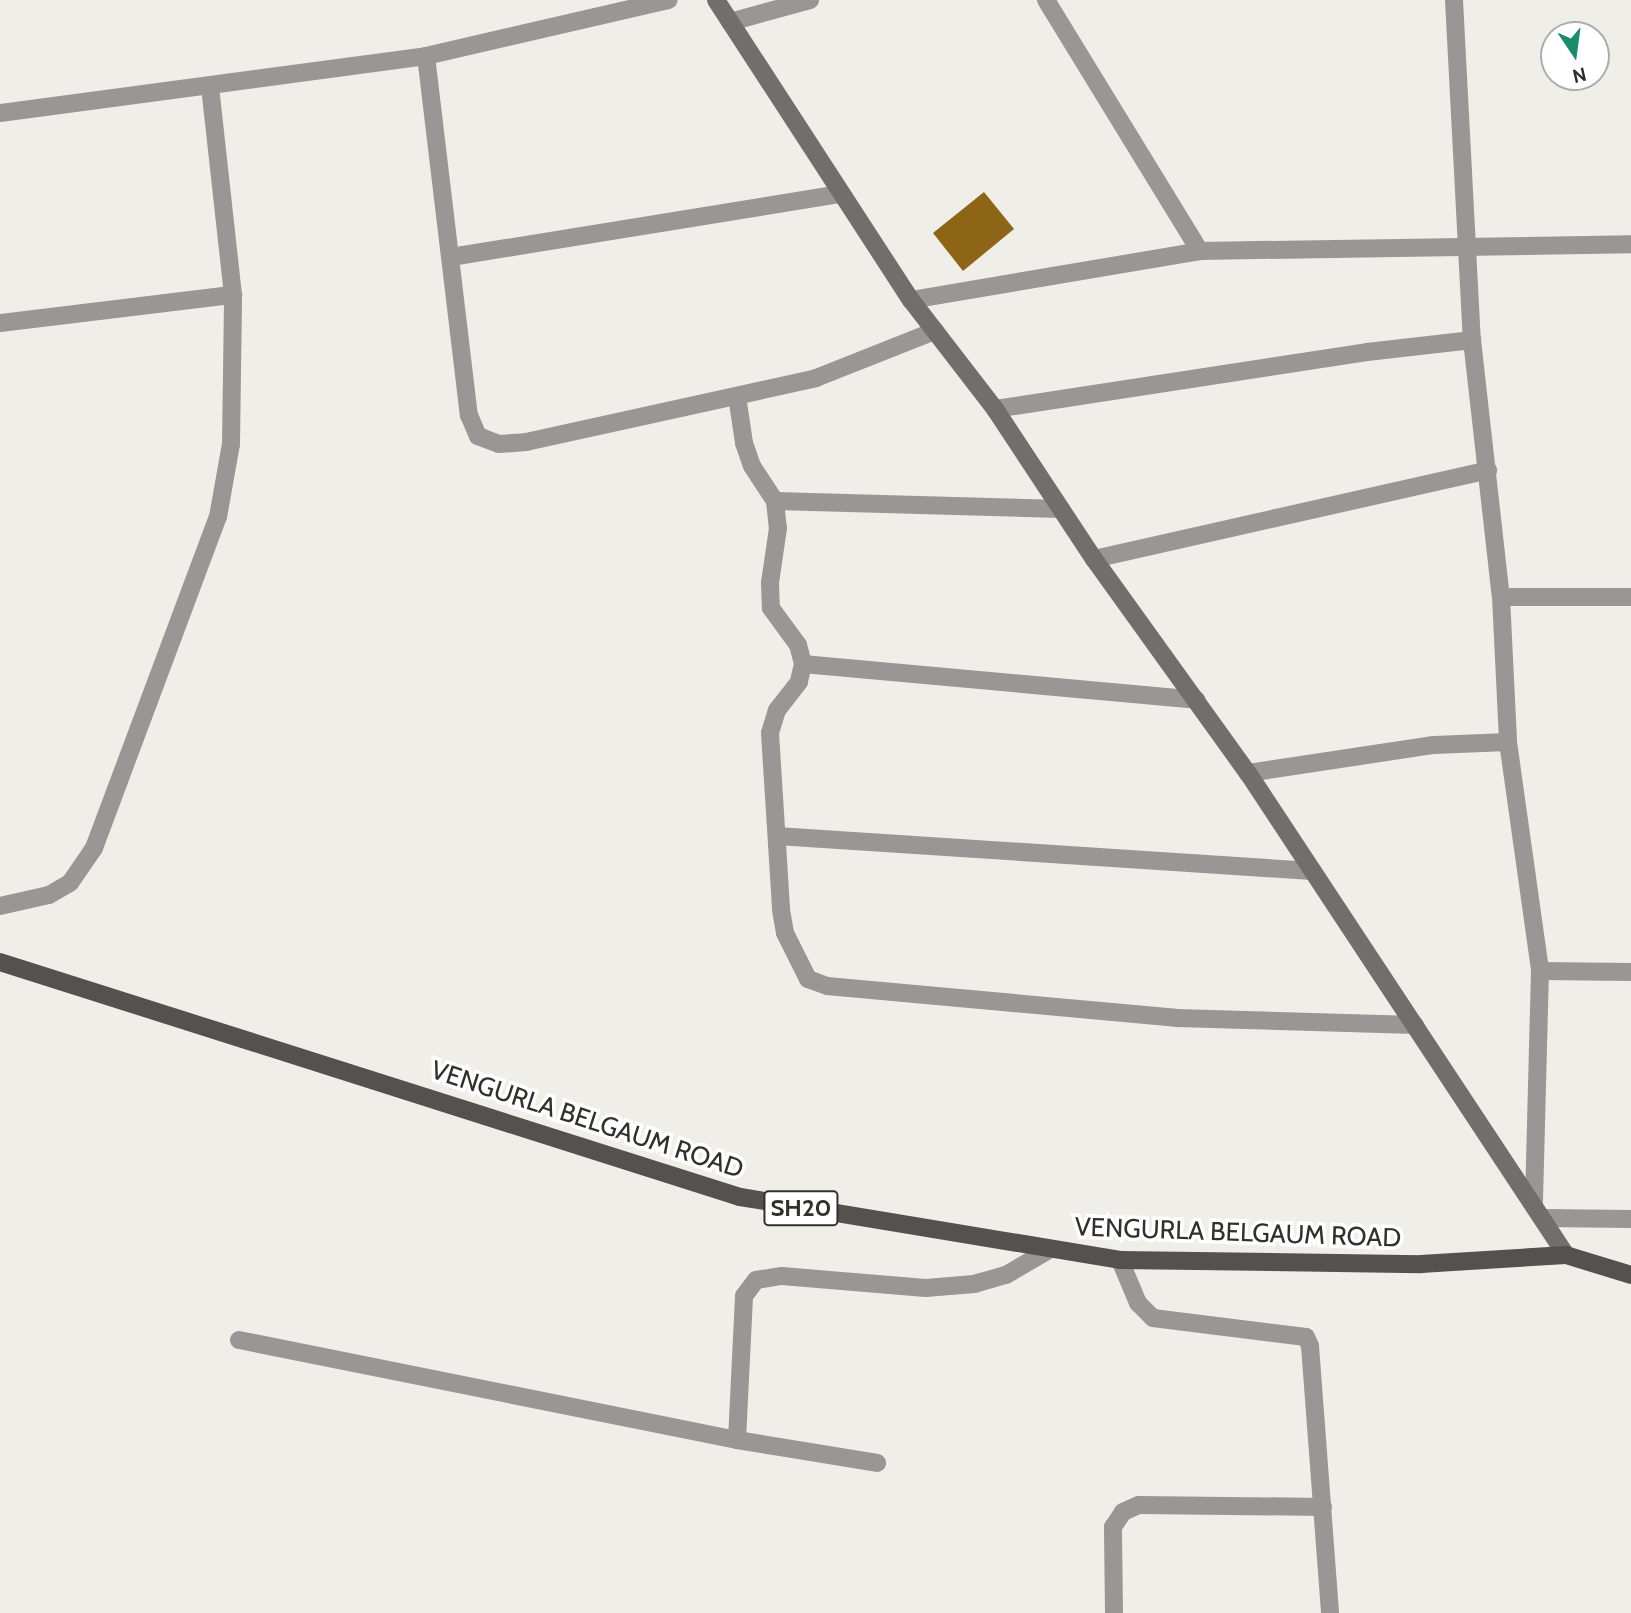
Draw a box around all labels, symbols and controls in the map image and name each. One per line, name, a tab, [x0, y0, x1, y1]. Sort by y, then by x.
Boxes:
north arrow	[1540, 21, 1610, 91]
text: N	[1570, 62, 1589, 88]
street label: VENGURLA BELGAUM ROAD	[427, 1055, 747, 1185]
road number: SH20	[762, 1188, 840, 1228]
street label: VENGURLA BELGAUM ROAD	[1074, 1212, 1402, 1254]

